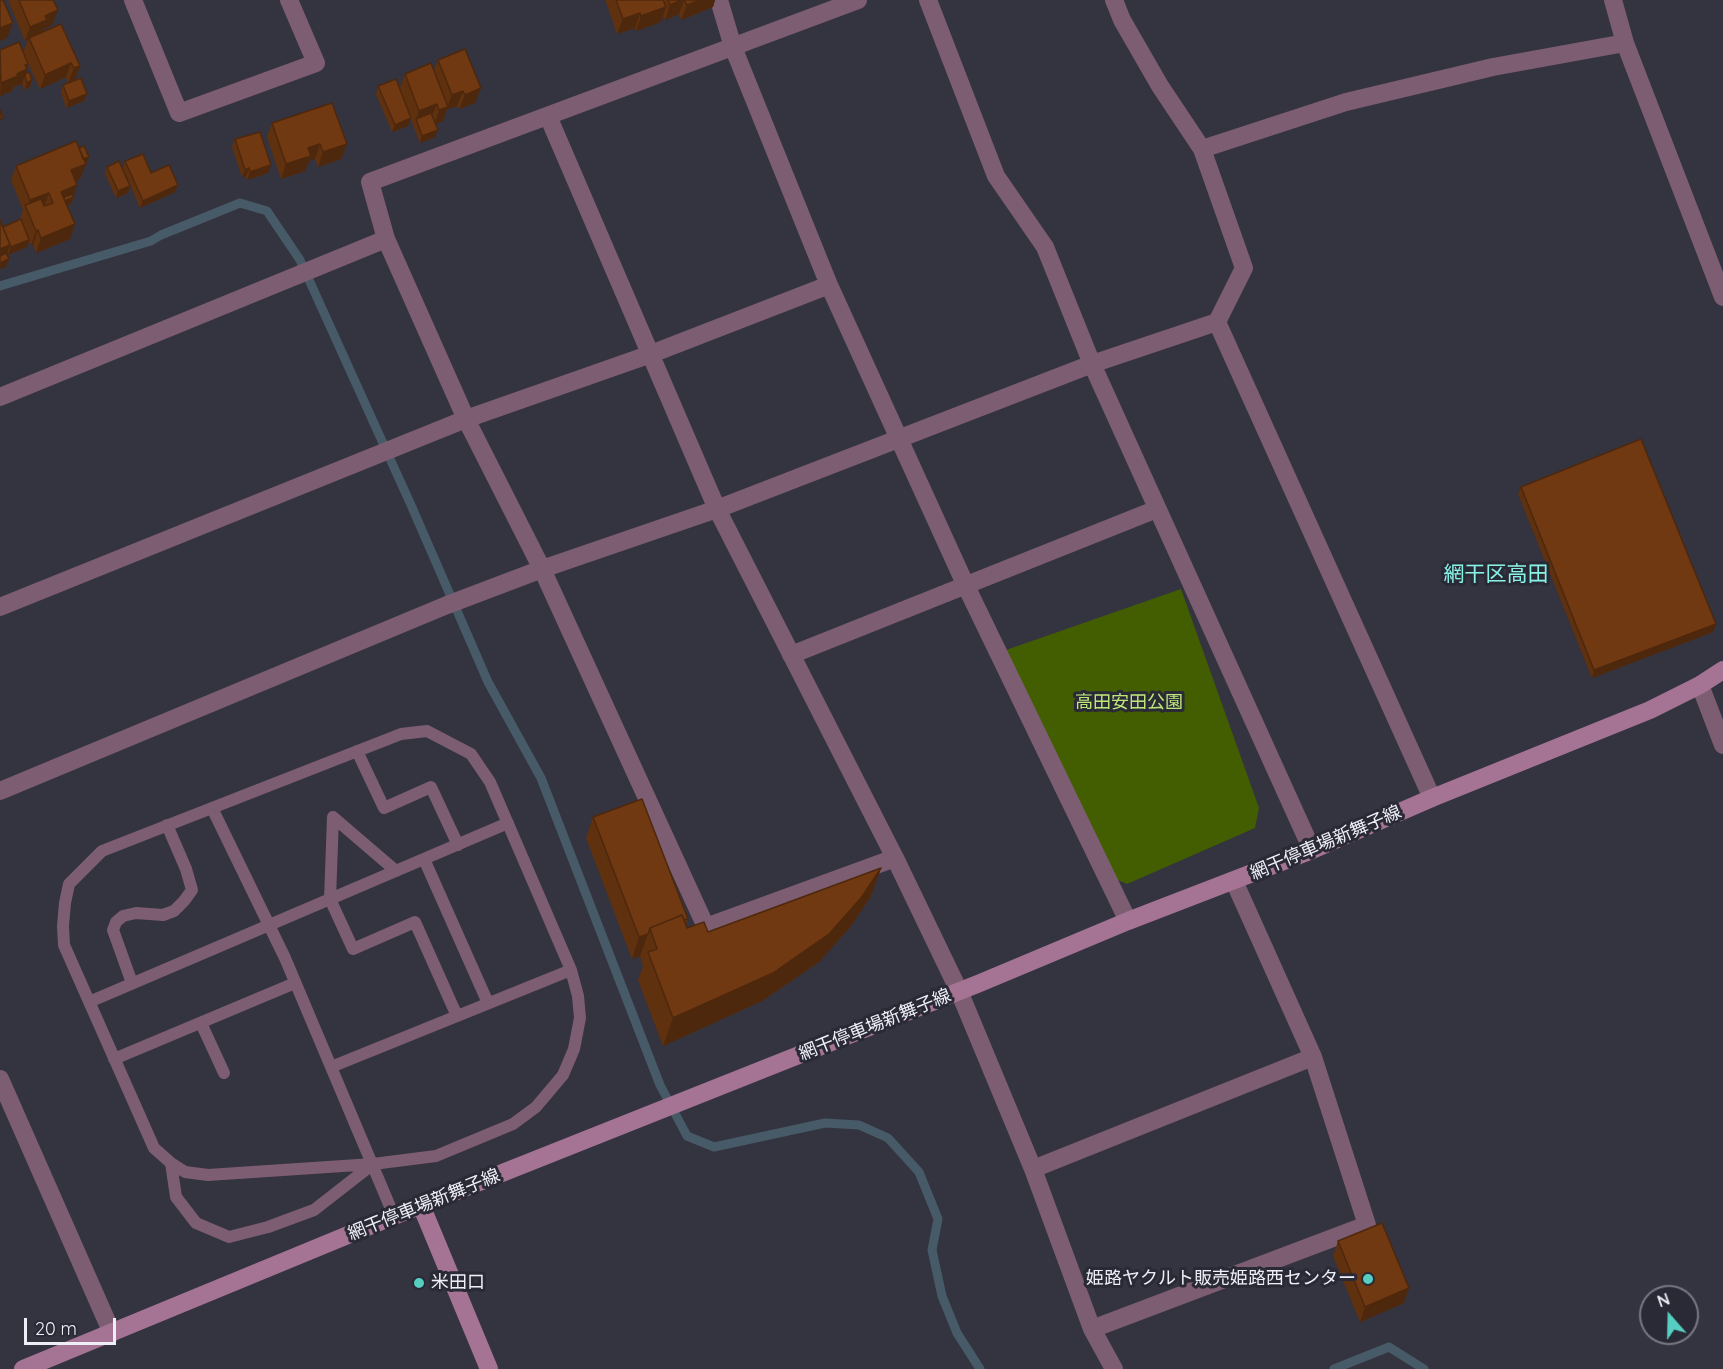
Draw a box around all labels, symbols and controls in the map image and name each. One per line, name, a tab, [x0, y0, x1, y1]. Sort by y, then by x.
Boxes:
district label: 網干区高田	[1444, 562, 1548, 588]
park label: 高田安田公園	[1075, 692, 1183, 714]
street label: 網干停車場新舞子線	[1247, 801, 1405, 885]
street label: 網干停車場新舞子線	[796, 985, 954, 1065]
street label: 網干停車場新舞子線	[345, 1165, 503, 1245]
place label: 姫路ヤクルト販売姫路西センター	[1086, 1268, 1356, 1290]
place label: 米田口	[431, 1272, 485, 1294]
marker: 姫路ヤクルト販売姫路西センター	[1361, 1272, 1375, 1286]
marker: 米田口	[412, 1276, 426, 1290]
north arrow	[1639, 1285, 1699, 1345]
text: N	[1655, 1289, 1672, 1311]
scale bar	[27, 1306, 118, 1344]
text: 20 m	[35, 1317, 77, 1340]

